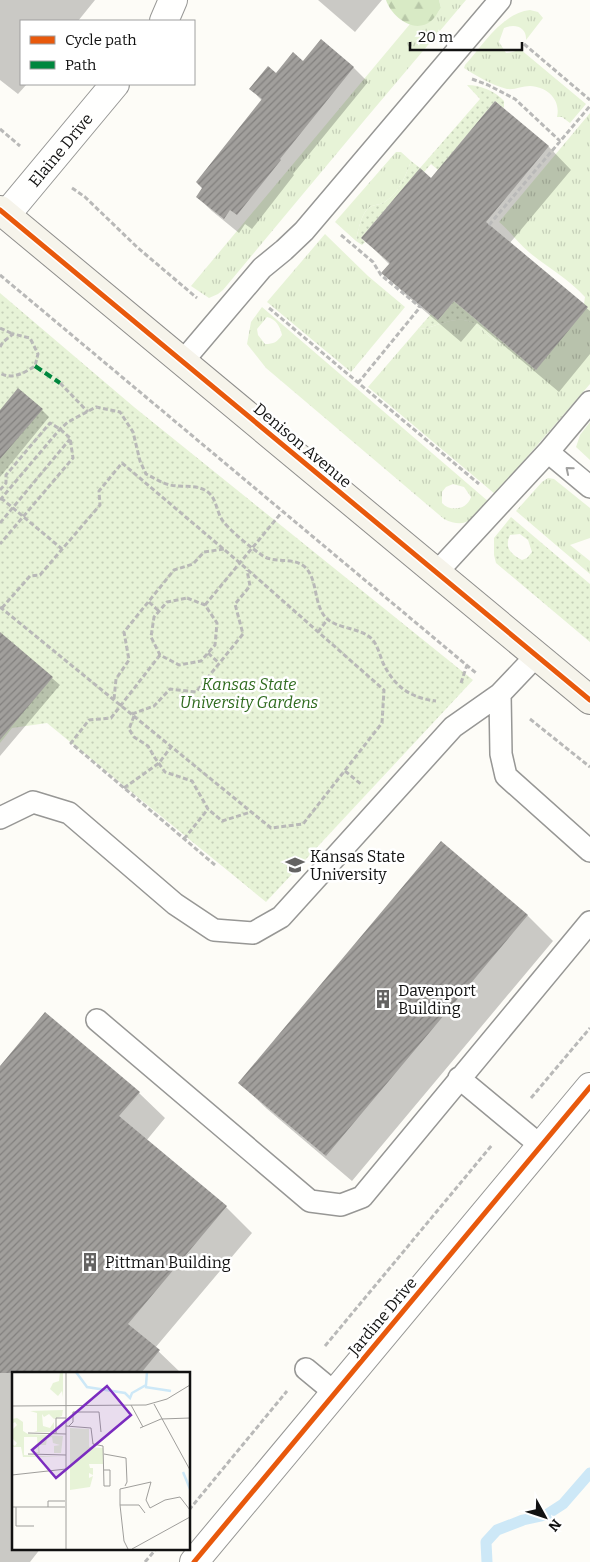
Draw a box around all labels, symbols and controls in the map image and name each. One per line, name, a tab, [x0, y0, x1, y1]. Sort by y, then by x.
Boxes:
legend	[20, 20, 195, 85]
scale bar	[410, 20, 522, 52]
text: 20 m	[418, 28, 454, 46]
text: Cycle path	[65, 31, 137, 49]
text: Path	[65, 56, 97, 74]
street label: Elaine Drive	[25, 110, 97, 190]
street label: Denison Avenue	[250, 399, 355, 492]
one-way arrow	[566, 467, 575, 475]
park label: Kansas State University Gardens	[180, 675, 319, 712]
place label: Kansas State University	[310, 847, 405, 884]
school or university icon: Kansas State University	[284, 854, 306, 876]
place label: Davenport Building	[398, 981, 476, 1018]
building icon: Davenport Building	[372, 988, 394, 1010]
building icon: Pittman Building	[79, 1251, 101, 1273]
place label: Pittman Building	[105, 1253, 231, 1272]
street label: Jardine Drive	[344, 1273, 421, 1360]
inset map	[12, 1372, 190, 1550]
north arrow	[520, 1492, 570, 1542]
text: N	[544, 1515, 565, 1535]

